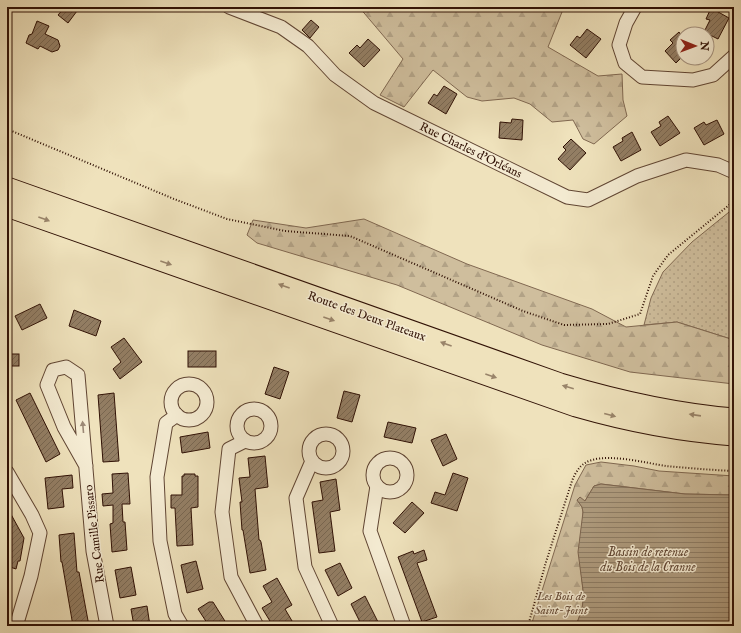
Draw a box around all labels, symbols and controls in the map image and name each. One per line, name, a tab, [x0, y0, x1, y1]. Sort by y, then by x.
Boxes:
north arrow	[675, 26, 715, 66]
text: N	[697, 40, 711, 52]
street label: Rue Charles d'Orléans	[417, 119, 524, 182]
one-way arrow	[38, 217, 50, 223]
one-way arrow	[161, 260, 173, 266]
one-way arrow	[277, 283, 289, 289]
street label: Route des Deux Plateaux	[306, 288, 428, 345]
one-way arrow	[323, 316, 335, 322]
one-way arrow	[439, 340, 451, 346]
one-way arrow	[485, 373, 497, 379]
one-way arrow	[562, 384, 574, 390]
one-way arrow	[604, 412, 616, 418]
one-way arrow	[689, 412, 701, 418]
one-way arrow	[80, 421, 86, 433]
street label: Rue Camille Pissaro	[81, 483, 108, 584]
water label: Bassin de retenue du Bois de la Cranne	[599, 544, 696, 576]
park label: Les Bois de Saint-Joint	[534, 589, 589, 618]

